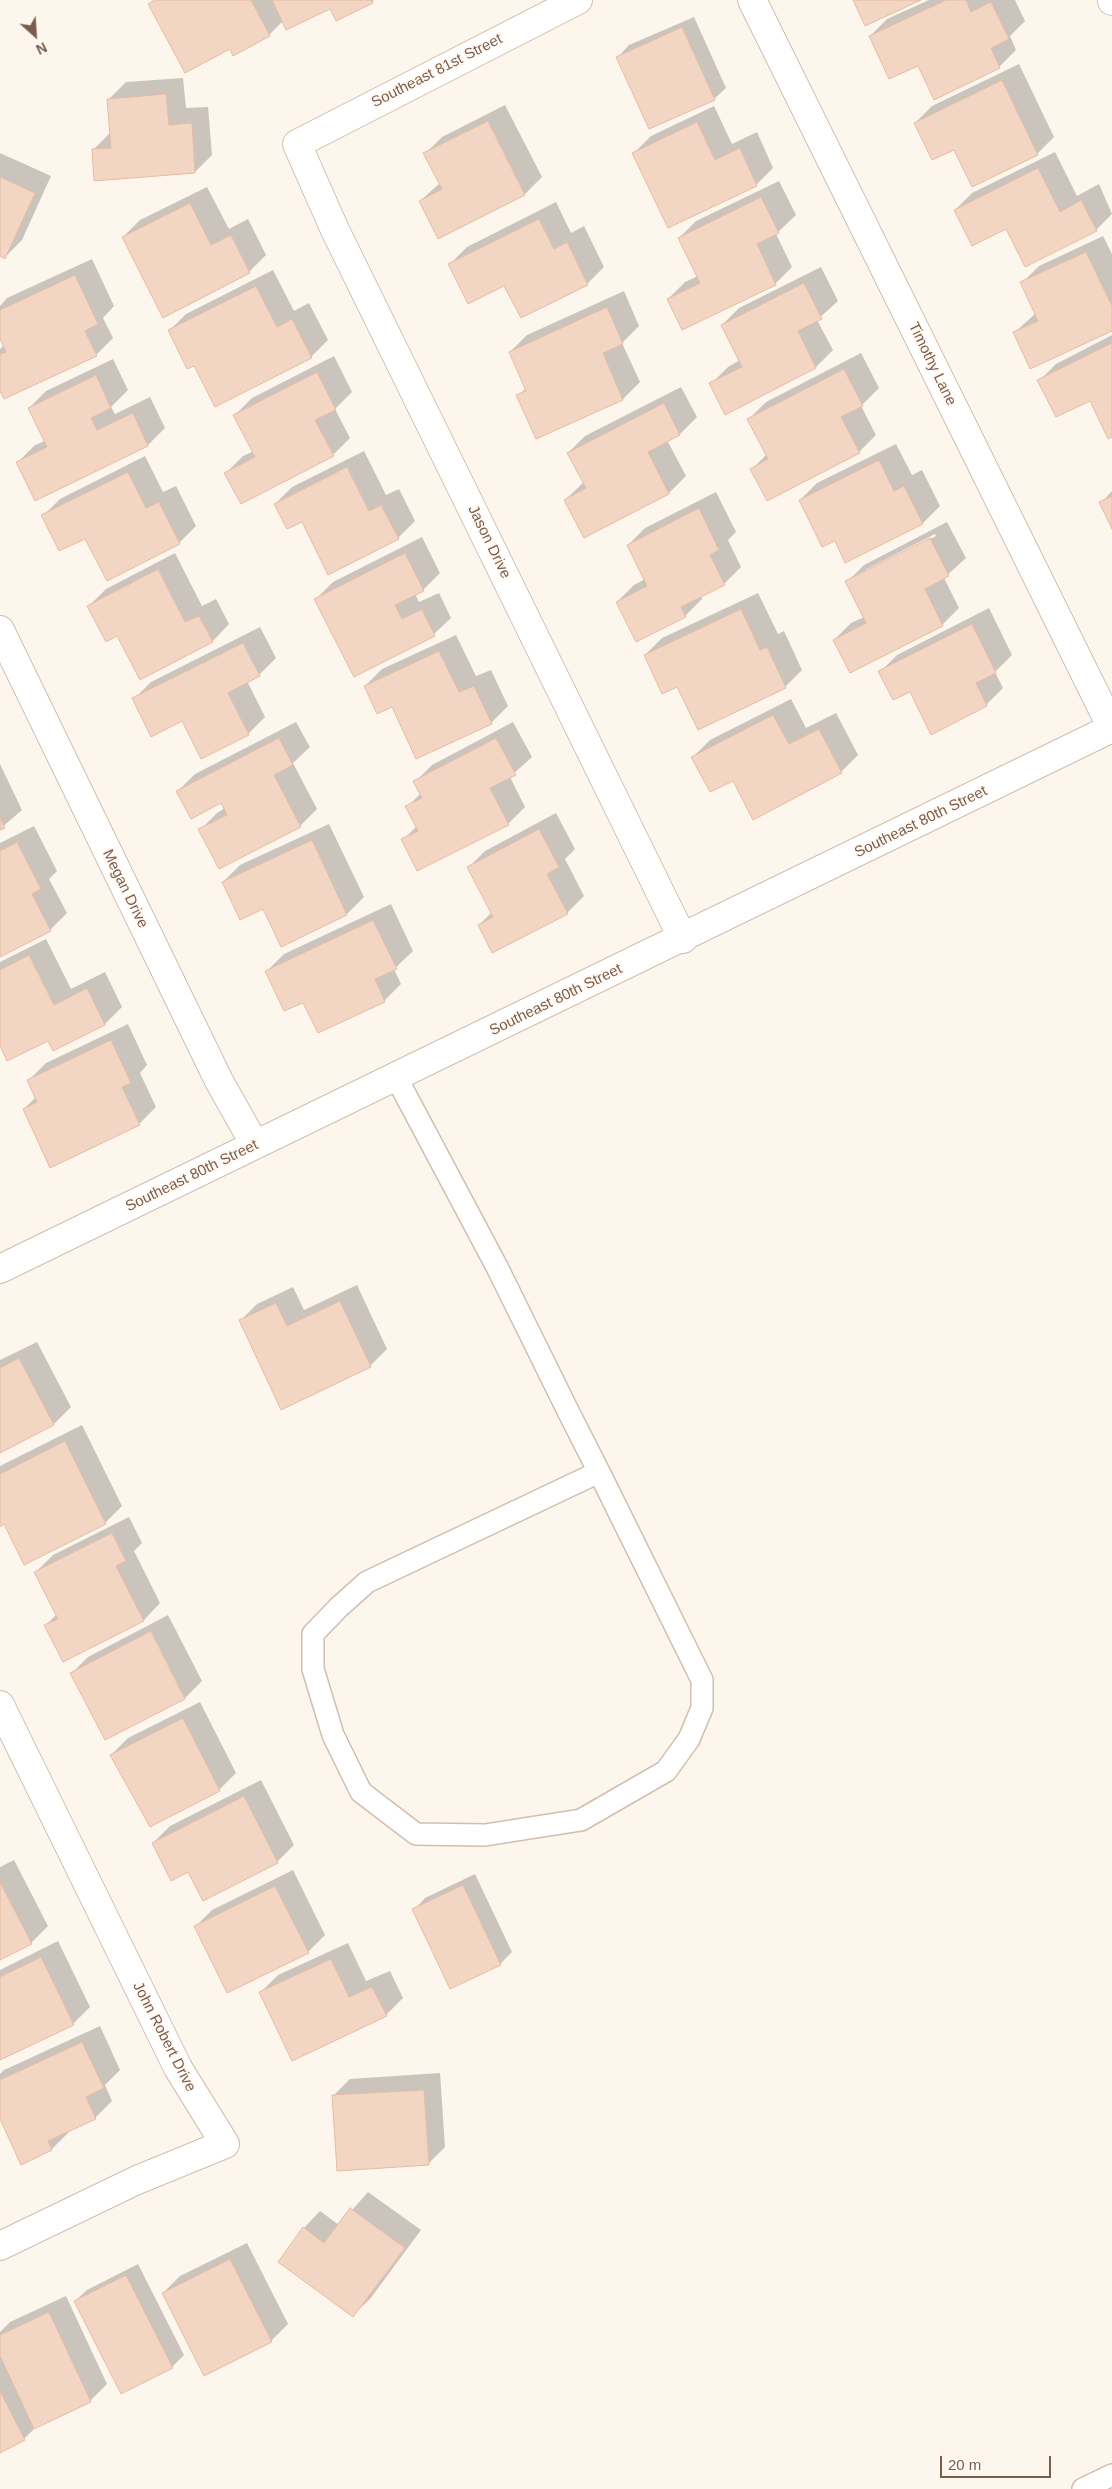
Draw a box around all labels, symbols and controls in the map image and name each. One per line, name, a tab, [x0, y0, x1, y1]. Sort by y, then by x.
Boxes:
north arrow	[10, 10, 60, 60]
street label: Southeast 81st Street	[369, 30, 505, 112]
text: N	[34, 39, 50, 58]
street label: Timothy Lane	[904, 319, 960, 409]
street label: Jason Drive	[464, 502, 514, 582]
street label: Southeast 80th Street	[852, 782, 990, 862]
street label: Megan Drive	[98, 847, 152, 931]
street label: Southeast 80th Street	[487, 960, 625, 1040]
street label: Southeast 80th Street	[123, 1136, 261, 1216]
street label: John Robert Drive	[129, 1979, 199, 2095]
scale bar	[942, 2446, 1053, 2478]
text: 20 m	[948, 2456, 981, 2473]

